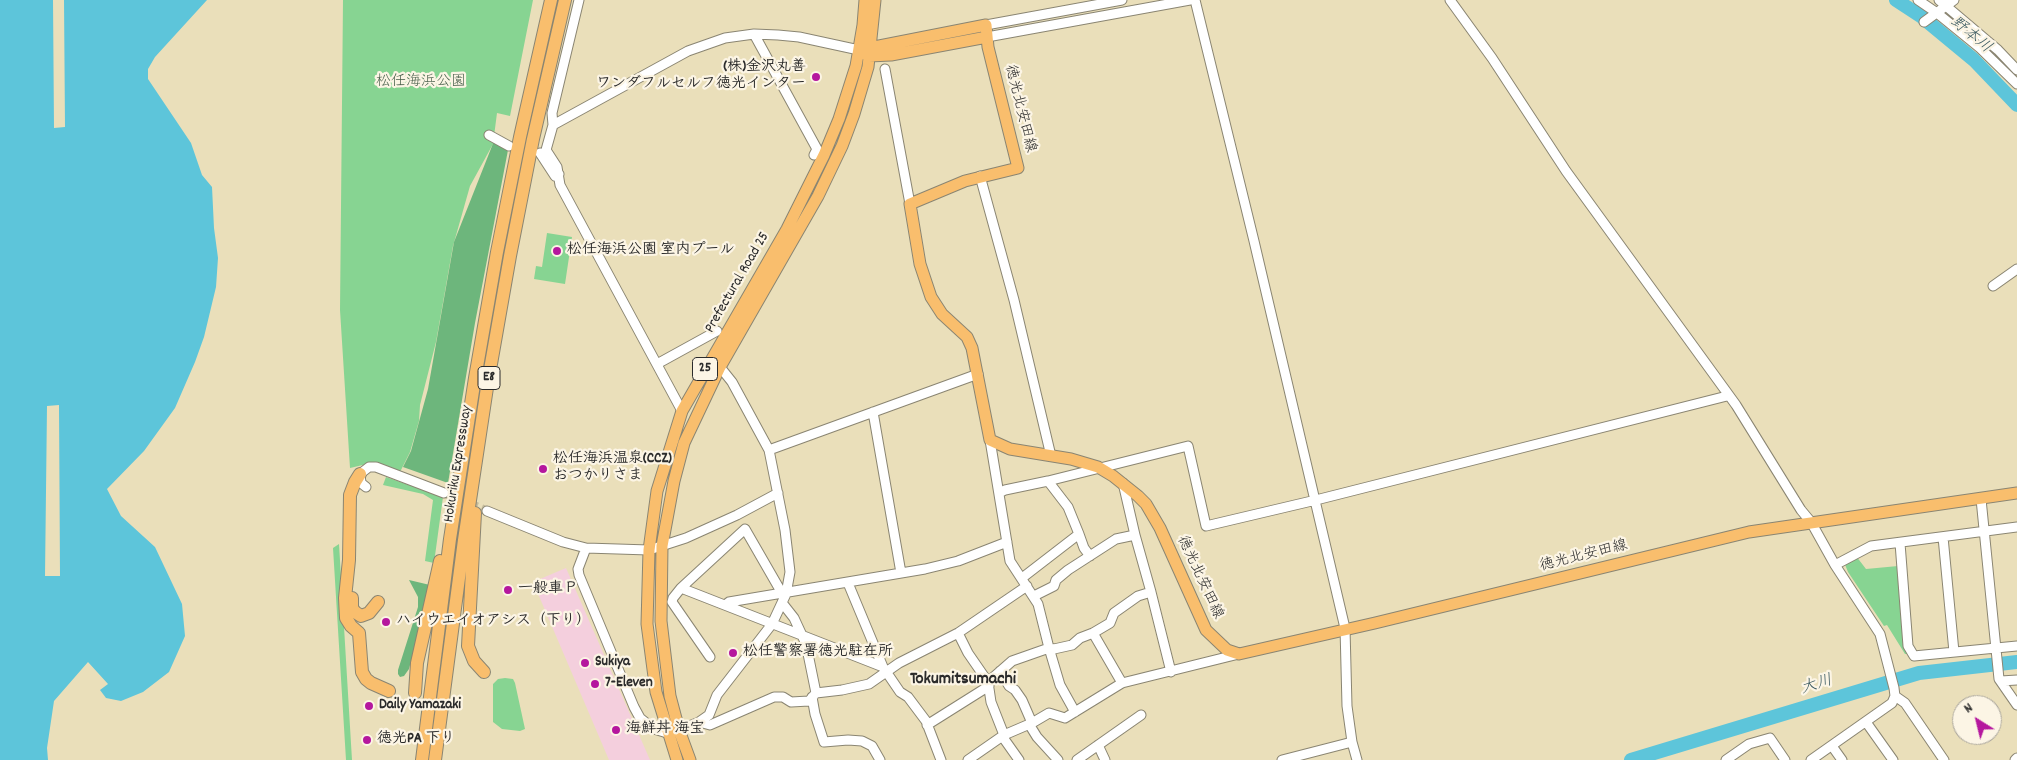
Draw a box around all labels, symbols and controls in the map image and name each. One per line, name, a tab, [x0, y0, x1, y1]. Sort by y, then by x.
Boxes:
water label: 野本川	[1945, 13, 1995, 59]
place label: (株)金沢丸善 ワンダフルセルフ徳光インター	[596, 59, 806, 94]
street label: 徳光北安田線	[999, 63, 1039, 155]
marker: (株)金沢丸善 ワンダフルセルフ徳光インター	[810, 71, 822, 83]
park label: 松任海浜公園	[376, 74, 466, 92]
street label: Prefectural Road 25	[702, 229, 774, 337]
place label: 松任海浜公園 室内プール	[567, 242, 735, 260]
marker: 松任海浜公園 室内プール	[551, 245, 563, 257]
road number: 25	[692, 358, 718, 380]
road number: E8	[478, 366, 500, 389]
street label: Hokuriku Expressway	[441, 404, 477, 524]
place label: 松任海浜温泉(CCZ) おつかりさま	[553, 451, 672, 486]
marker: 松任海浜温泉(CCZ) おつかりさま	[537, 463, 549, 475]
street label: 徳光北安田線	[1172, 533, 1226, 623]
street label: 徳光北安田線	[1538, 537, 1630, 577]
place label: 一般車Ｐ	[518, 581, 578, 599]
marker: 一般車Ｐ	[502, 584, 514, 596]
place label: ハイウエイオアシス（下り）	[396, 613, 591, 631]
marker: ハイウエイオアシス（下り）	[380, 616, 392, 628]
place label: 松任警察署徳光駐在所	[743, 644, 893, 662]
marker: 松任警察署徳光駐在所	[727, 647, 739, 659]
place label: Sukiya	[595, 654, 630, 672]
marker: Sukiya	[579, 657, 591, 669]
district label: Tokumitsumachi	[910, 670, 1016, 692]
water label: 大川	[1799, 672, 1835, 700]
place label: 7-Eleven	[605, 675, 653, 693]
marker: 7-Eleven	[589, 678, 601, 690]
north arrow	[1952, 695, 2002, 745]
place label: Daily Yamazaki	[379, 697, 461, 715]
text: N	[1960, 699, 1977, 719]
marker: Daily Yamazaki	[363, 700, 375, 712]
place label: 海鮮丼 海宝	[626, 721, 704, 739]
marker: 海鮮丼 海宝	[610, 724, 622, 736]
place label: 徳光PA 下り	[377, 731, 455, 749]
marker: 徳光PA 下り	[361, 734, 373, 746]

